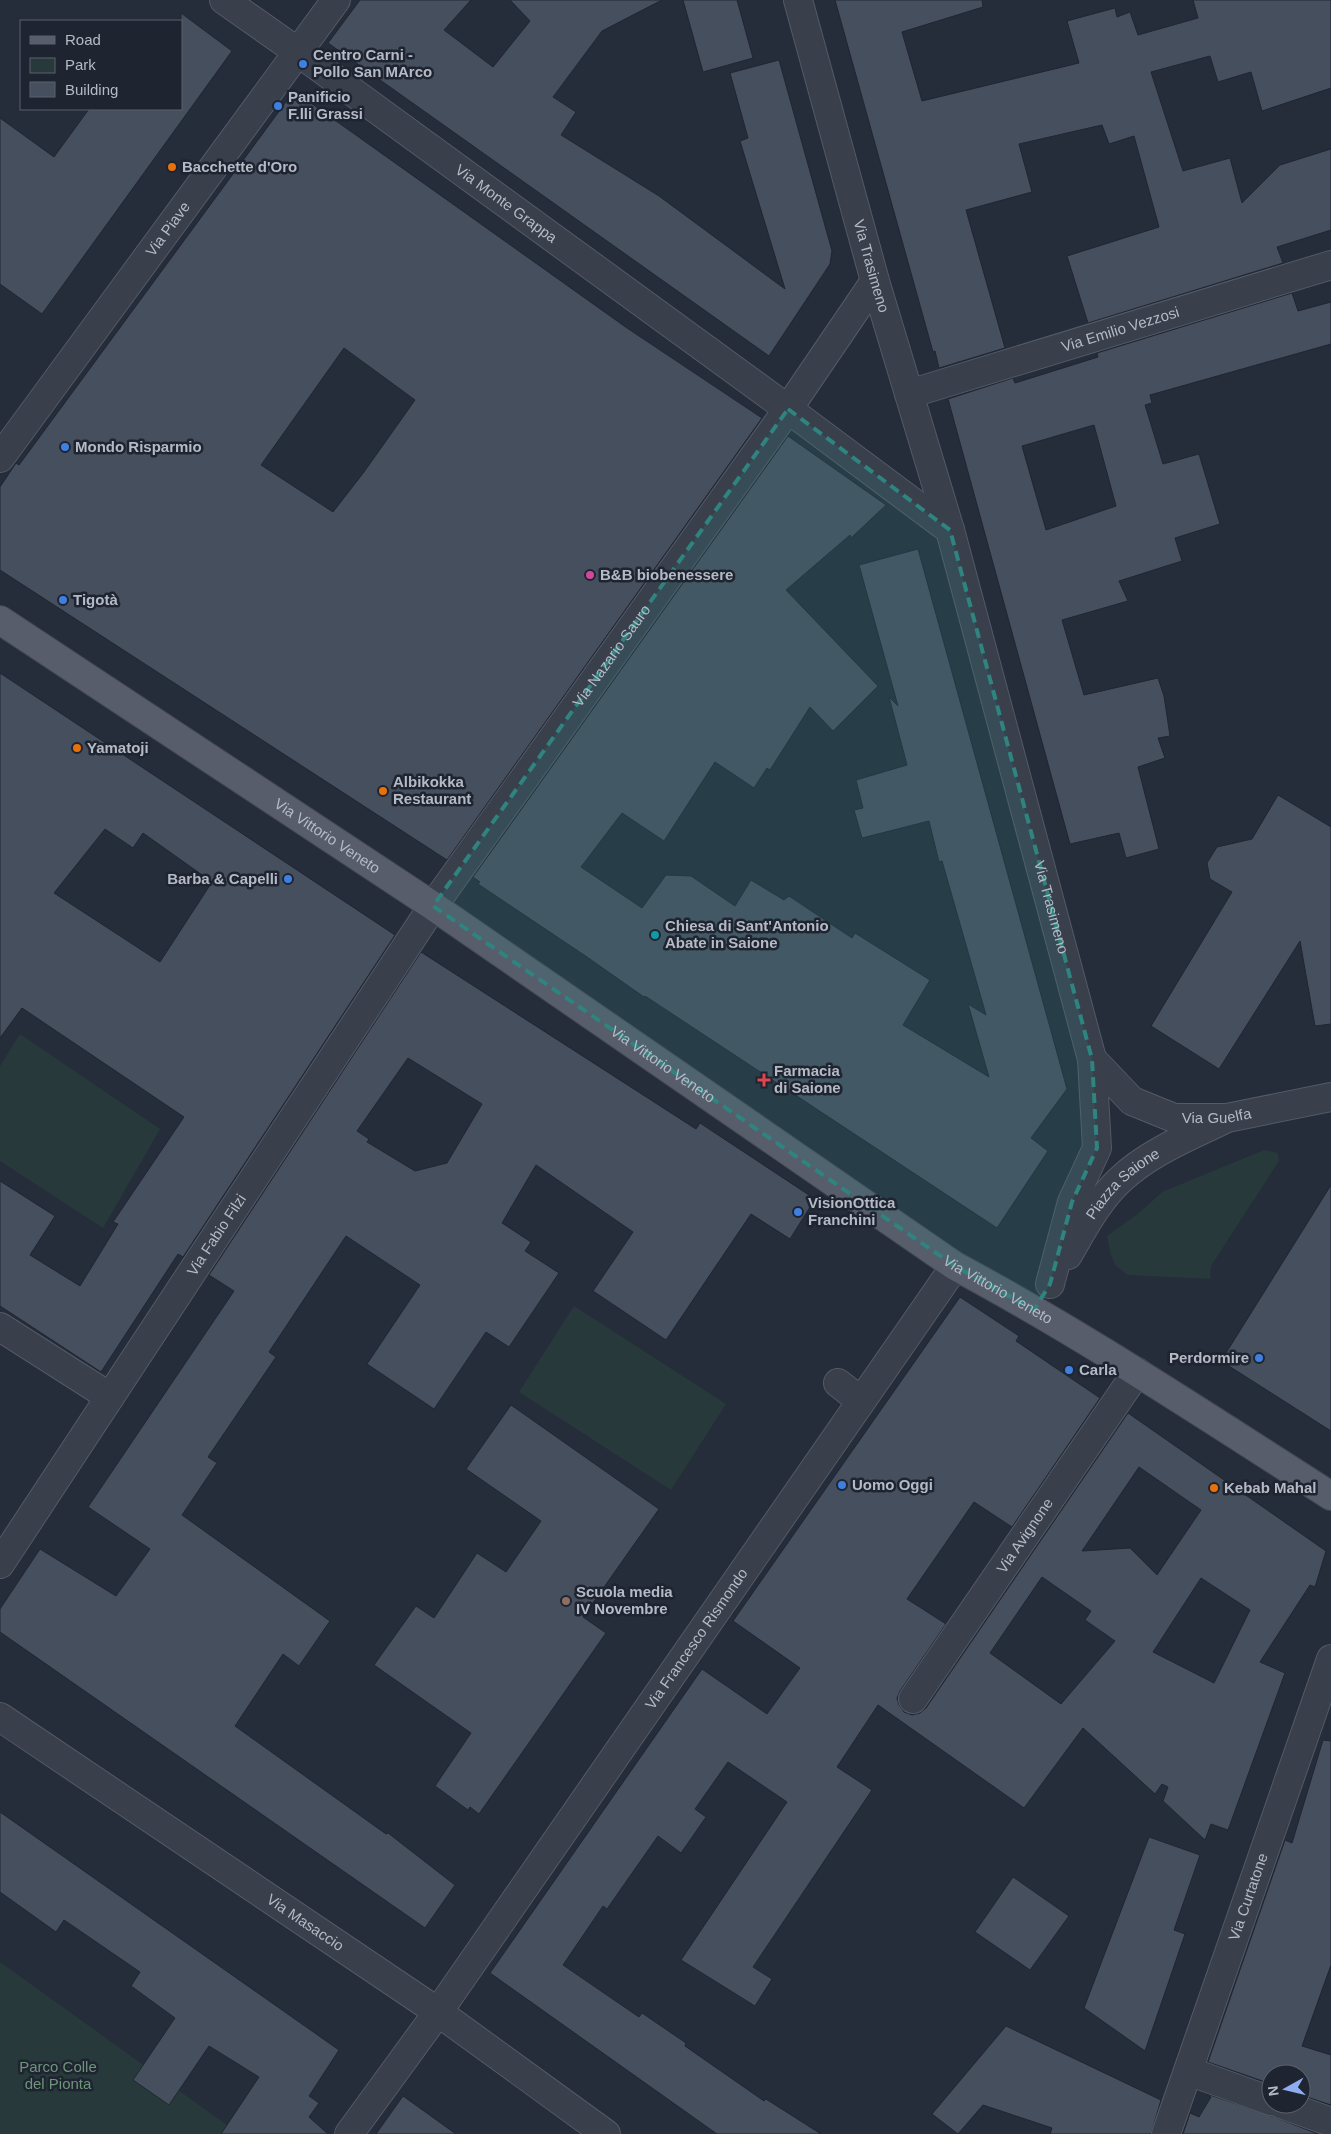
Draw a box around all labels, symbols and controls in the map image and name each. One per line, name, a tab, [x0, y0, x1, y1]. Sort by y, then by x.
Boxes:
legend	[20, 20, 182, 110]
text: Road	[65, 31, 101, 48]
place label: Centro Carni - Pollo San MArco	[313, 46, 432, 80]
text: Park	[65, 56, 96, 73]
marker: Centro Carni - Pollo San MArco	[297, 58, 309, 70]
text: Building	[65, 81, 118, 98]
place label: Panificio F.lli Grassi	[288, 88, 363, 122]
marker: Panificio F.lli Grassi	[272, 100, 284, 112]
place label: Bacchette d'Oro	[182, 158, 297, 175]
marker: Bacchette d'Oro	[166, 161, 178, 173]
street label: Via Monte Grappa	[452, 161, 561, 246]
street label: Via Piave	[142, 198, 193, 259]
street label: Via Trasimeno	[851, 218, 893, 314]
street label: Via Emilio Vezzosi	[1059, 303, 1181, 355]
place label: Mondo Risparmio	[75, 438, 202, 455]
marker: Mondo Risparmio	[59, 441, 71, 453]
place label: B&B biobenessere	[600, 566, 733, 583]
marker: B&B biobenessere	[584, 569, 596, 581]
place label: Tigotà	[73, 591, 118, 608]
marker: Tigotà	[57, 594, 69, 606]
street label: Via Nazario Sauro	[569, 601, 653, 710]
place label: Yamatoji	[87, 739, 149, 756]
marker: Yamatoji	[71, 742, 83, 754]
place label: Albikokka Restaurant	[393, 773, 471, 807]
marker: Albikokka Restaurant	[377, 785, 389, 797]
street label: Via Vittorio Veneto	[271, 795, 383, 877]
street label: Via Trasimeno	[1031, 859, 1072, 956]
place label: Barba & Capelli	[167, 870, 278, 887]
marker: Barba & Capelli	[282, 873, 294, 885]
place label: Chiesa di Sant'Antonio Abate in Saione	[665, 917, 829, 951]
marker: Chiesa di Sant'Antonio Abate in Saione	[649, 929, 661, 941]
street label: Via Vittorio Veneto	[608, 1022, 718, 1106]
place label: Farmacia di Saione	[774, 1062, 841, 1096]
marker: Farmacia di Saione	[758, 1074, 770, 1086]
street label: Via Guelfa	[1182, 1104, 1253, 1126]
street label: Piazza Saione	[1082, 1144, 1162, 1222]
street label: Via Fabio Filzi	[183, 1191, 249, 1279]
place label: VisionOttica Franchini	[808, 1194, 896, 1228]
marker: VisionOttica Franchini	[792, 1206, 804, 1218]
street label: Via Vittorio Veneto	[940, 1251, 1056, 1327]
place label: Perdormire	[1169, 1349, 1249, 1366]
marker: Perdormire	[1253, 1352, 1265, 1364]
place label: Carla	[1079, 1361, 1117, 1378]
marker: Carla	[1063, 1364, 1075, 1376]
place label: Uomo Oggi	[852, 1476, 933, 1493]
marker: Uomo Oggi	[836, 1479, 848, 1491]
place label: Kebab Mahal	[1224, 1479, 1317, 1496]
marker: Kebab Mahal	[1208, 1482, 1220, 1494]
street label: Via Avignone	[993, 1495, 1056, 1576]
street label: Via Francesco Rismondo	[642, 1565, 751, 1712]
place label: Scuola media IV Novembre	[576, 1583, 673, 1617]
marker: Scuola media IV Novembre	[560, 1595, 572, 1607]
street label: Via Curtatone	[1225, 1851, 1271, 1943]
street label: Via Masaccio	[264, 1890, 347, 1954]
park label: Parco Colle del Pionta	[19, 2058, 97, 2092]
north arrow	[1261, 2064, 1311, 2114]
text: N	[1264, 2085, 1282, 2097]

